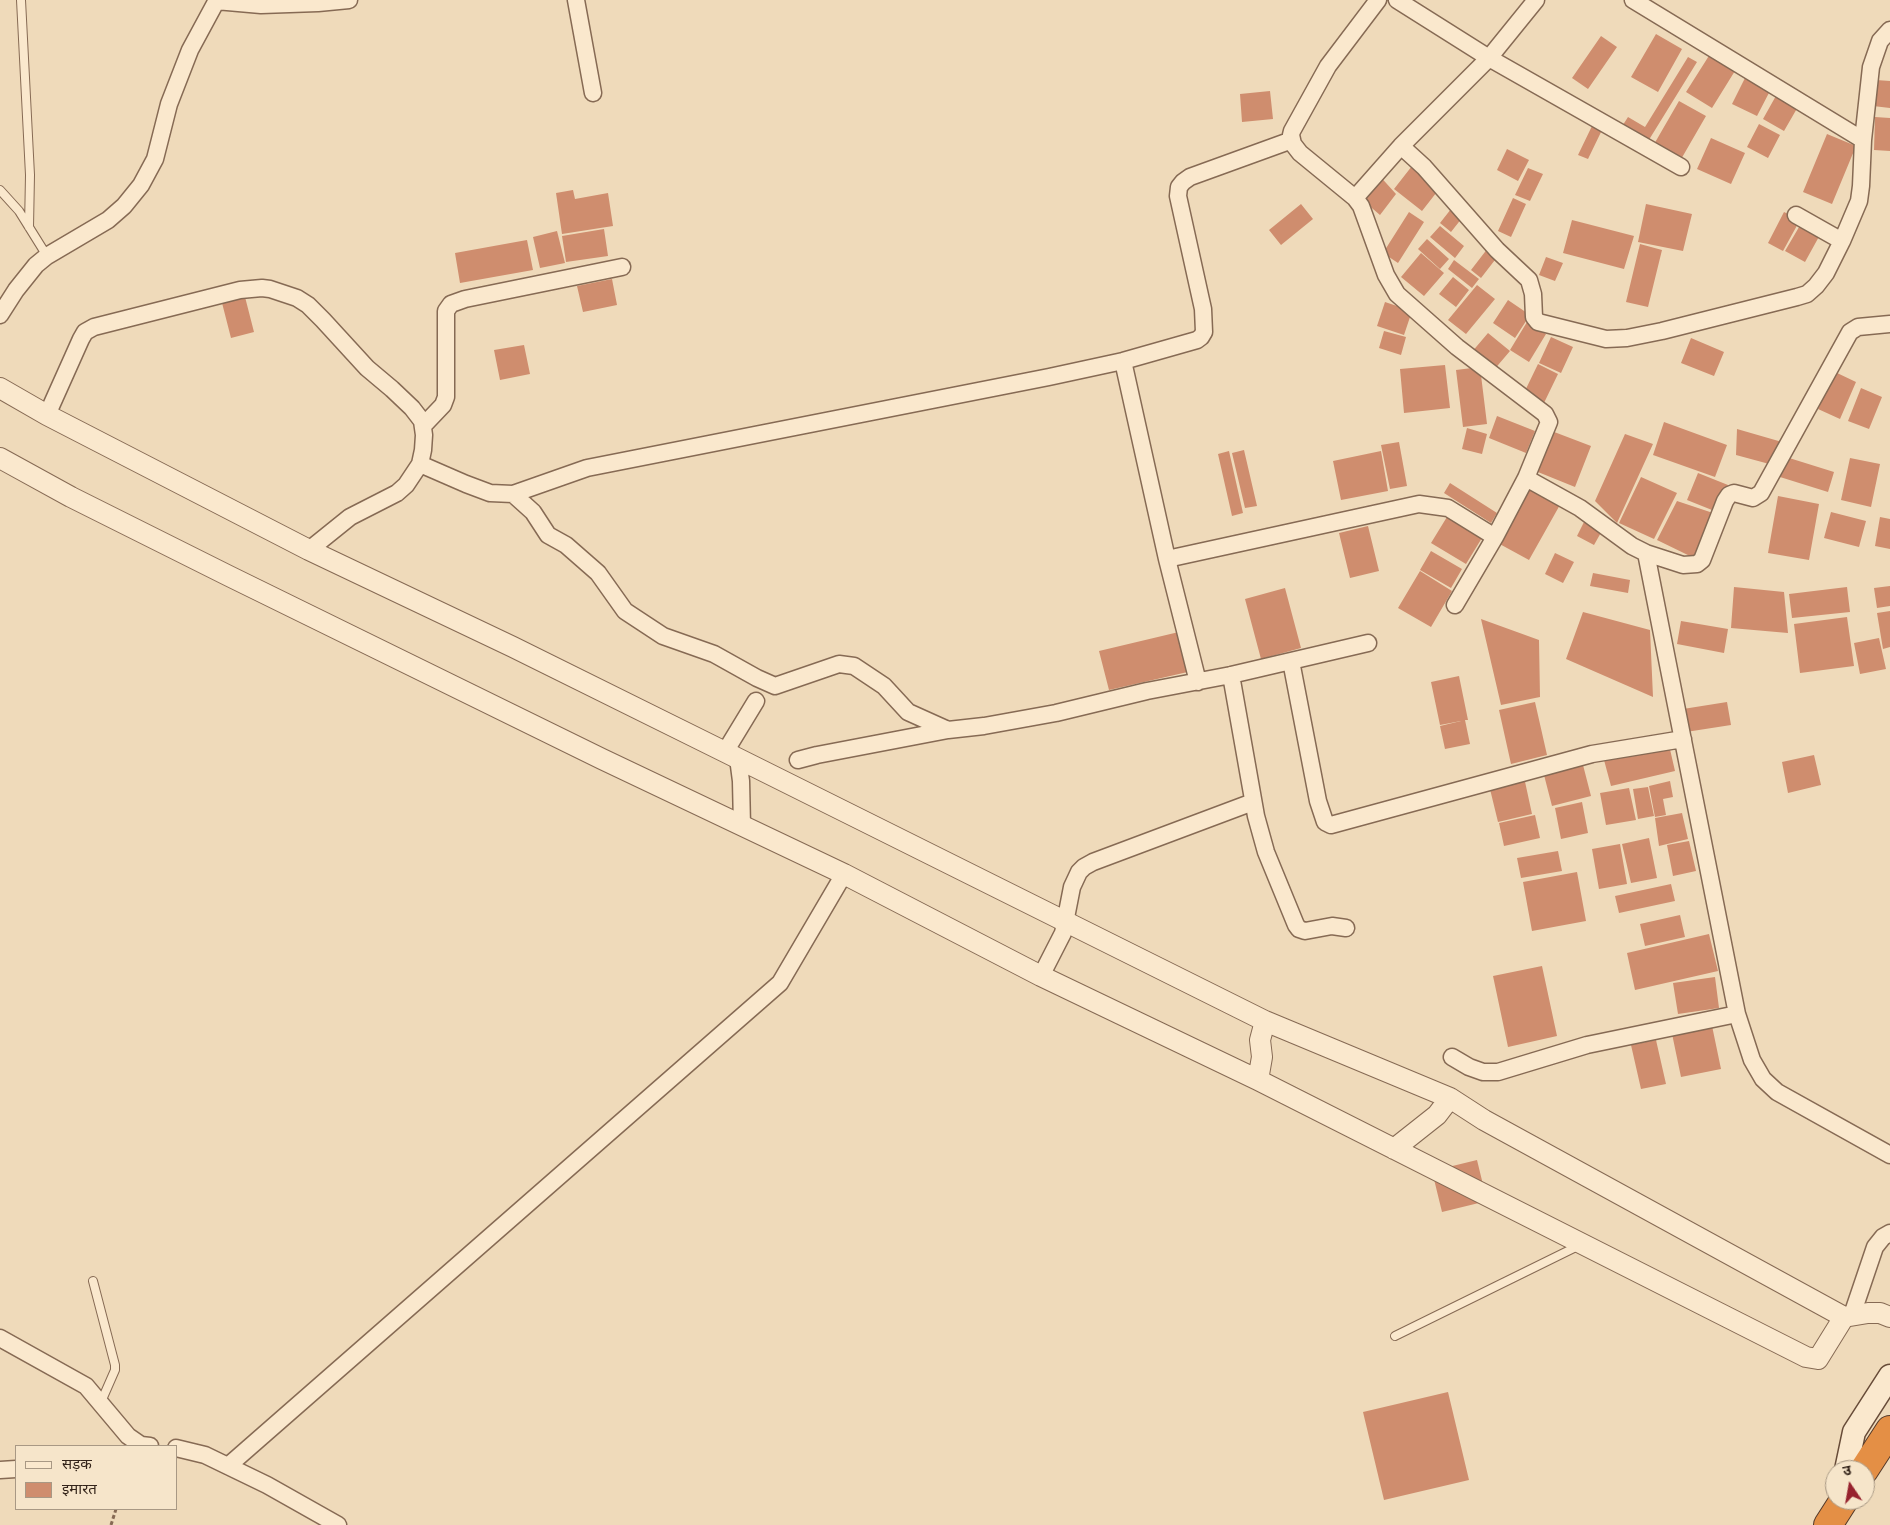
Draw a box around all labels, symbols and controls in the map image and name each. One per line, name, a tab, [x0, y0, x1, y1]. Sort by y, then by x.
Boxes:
legend	[15, 1445, 178, 1510]
text: सड़क	[62, 1455, 92, 1473]
north arrow	[1825, 1460, 1875, 1510]
text: उ	[1841, 1462, 1853, 1480]
text: इमारत	[62, 1480, 97, 1498]

